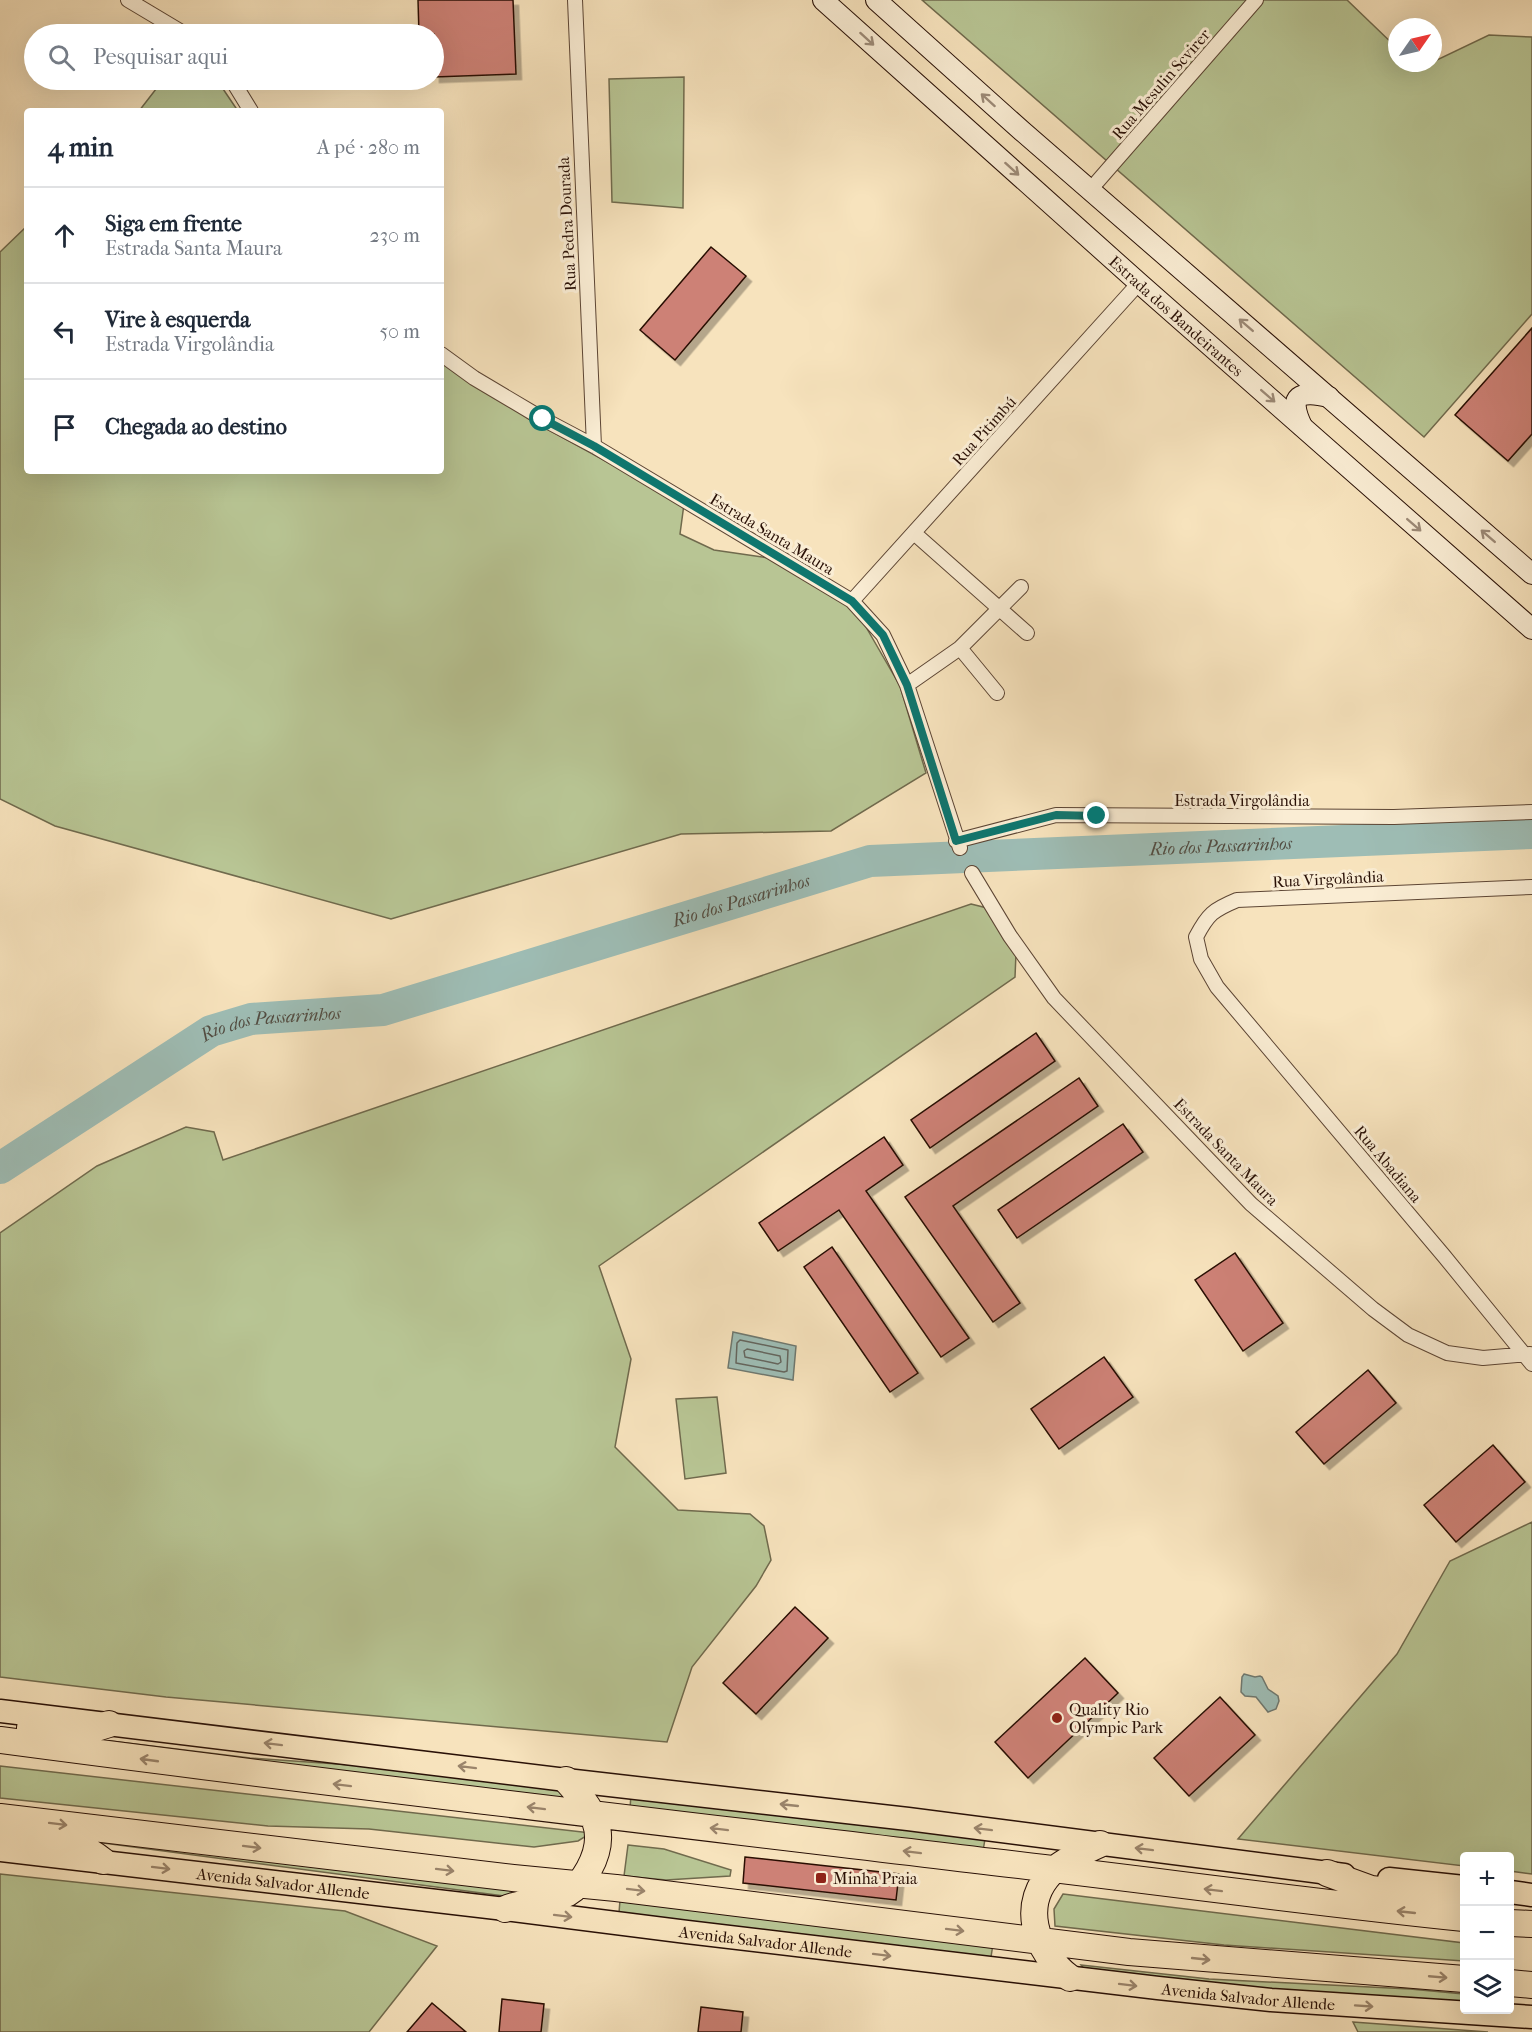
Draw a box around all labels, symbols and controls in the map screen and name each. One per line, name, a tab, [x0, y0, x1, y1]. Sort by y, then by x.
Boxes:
north arrow	[1388, 18, 1442, 72]
search box	[24, 24, 444, 90]
street label: Rua Mesulin Scvirer	[1108, 25, 1214, 143]
one-way arrow	[859, 32, 874, 46]
icon: search	[45, 41, 78, 74]
text: Pesquisar aqui	[93, 44, 228, 70]
one-way arrow	[981, 93, 996, 107]
text: 4 min	[48, 132, 113, 163]
text: A pé · 280 m	[317, 136, 420, 159]
street label: Rua Pedra Dourada	[554, 156, 580, 292]
one-way arrow	[1005, 162, 1020, 176]
text: Siga em frente	[105, 211, 242, 237]
icon: ahead	[48, 219, 81, 252]
text: 230 m	[370, 224, 420, 247]
text: Estrada Santa Maura	[105, 237, 282, 260]
street label: Estrada dos Bandeirantes	[1105, 252, 1248, 380]
text: Vire à esquerda	[105, 307, 250, 333]
icon: left	[48, 315, 81, 348]
one-way arrow	[1239, 318, 1254, 332]
text: 50 m	[379, 320, 420, 343]
text: Estrada Virgolândia	[105, 333, 274, 356]
one-way arrow	[1260, 389, 1275, 403]
street label: Rua Pitimbú	[948, 393, 1020, 469]
route start	[529, 405, 555, 431]
icon: arrive	[48, 411, 81, 444]
text: Chegada ao destino	[105, 414, 287, 440]
street label: Estrada Santa Maura	[706, 489, 838, 579]
one-way arrow	[1406, 519, 1422, 532]
one-way arrow	[1480, 529, 1496, 542]
street label: Estrada Virgolândia	[1174, 791, 1310, 810]
route end	[1083, 802, 1109, 828]
water label: Rio dos Passarinhos	[1148, 833, 1293, 860]
street label: Rua Virgolândia	[1272, 867, 1385, 891]
water label: Rio dos Passarinhos	[669, 869, 813, 932]
water label: Rio dos Passarinhos	[195, 1002, 342, 1046]
street label: Estrada Santa Maura	[1170, 1094, 1282, 1210]
street label: Rua Abadiana	[1350, 1122, 1426, 1207]
place label: Quality Rio Olympic Park	[1069, 1700, 1164, 1737]
marker: Quality Rio Olympic Park	[1050, 1711, 1064, 1725]
one-way arrow	[264, 1738, 283, 1749]
one-way arrow	[139, 1754, 159, 1765]
one-way arrow	[457, 1762, 477, 1773]
one-way arrow	[333, 1779, 353, 1790]
one-way arrow	[780, 1799, 800, 1810]
one-way arrow	[526, 1802, 546, 1813]
one-way arrow	[48, 1819, 68, 1830]
one-way arrow	[974, 1823, 993, 1834]
one-way arrow	[709, 1824, 729, 1835]
one-way arrow	[241, 1842, 261, 1853]
one-way arrow	[1134, 1844, 1154, 1855]
one-way arrow	[903, 1846, 923, 1857]
map controls	[1460, 1852, 1514, 2014]
button: +	[1460, 1852, 1514, 1906]
one-way arrow	[151, 1862, 171, 1873]
street label: Avenida Salvador Allende	[194, 1863, 371, 1903]
one-way arrow	[435, 1865, 455, 1876]
place label: Minha Praia	[833, 1869, 918, 1888]
marker: Minha Praia	[814, 1871, 828, 1885]
one-way arrow	[1203, 1884, 1223, 1895]
one-way arrow	[626, 1885, 646, 1896]
one-way arrow	[1397, 1906, 1417, 1917]
button: −	[1460, 1906, 1514, 1960]
one-way arrow	[553, 1910, 572, 1921]
street label: Avenida Salvador Allende	[677, 1921, 853, 1961]
one-way arrow	[944, 1925, 964, 1936]
one-way arrow	[871, 1950, 891, 1961]
one-way arrow	[1191, 1954, 1211, 1965]
button: layers	[1460, 1960, 1514, 2014]
one-way arrow	[1427, 1972, 1447, 1983]
street label: Avenida Salvador Allende	[1160, 1979, 1336, 2014]
one-way arrow	[1117, 1980, 1137, 1991]
one-way arrow	[1353, 2000, 1373, 2011]

